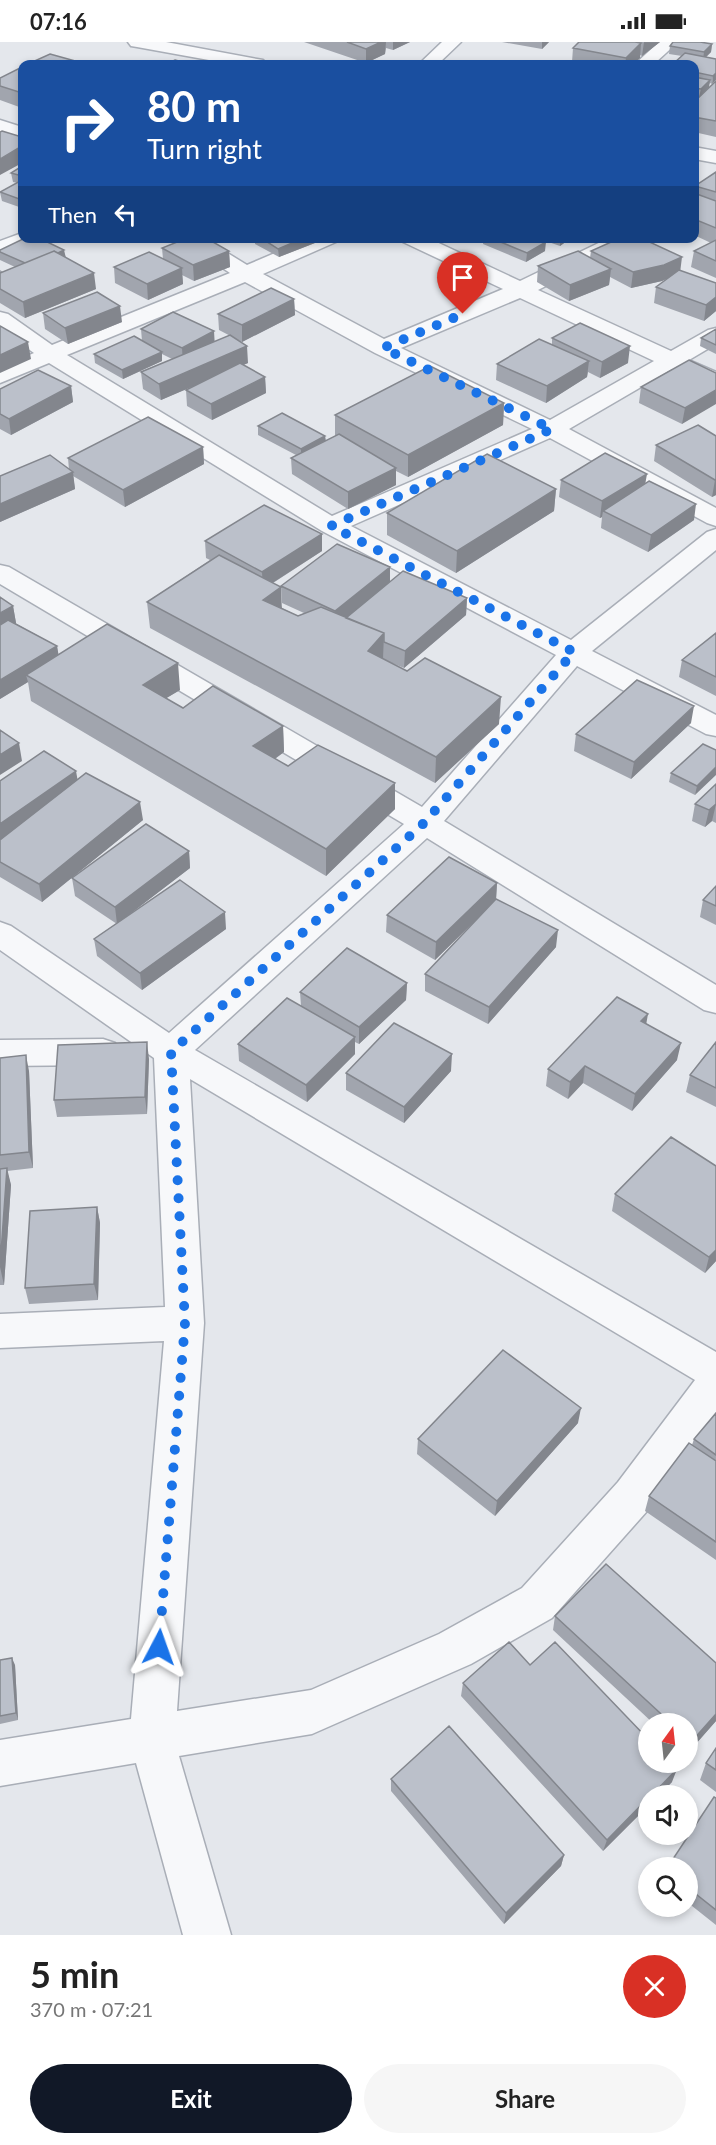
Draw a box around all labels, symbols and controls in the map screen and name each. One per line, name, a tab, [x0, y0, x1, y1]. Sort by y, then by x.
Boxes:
text: 07:16	[30, 8, 87, 35]
text: 80 m	[147, 81, 241, 131]
icon: right	[48, 84, 126, 162]
text: Turn right	[147, 132, 262, 165]
icon: left	[109, 198, 142, 231]
text: Then	[48, 201, 97, 228]
pin	[437, 252, 488, 314]
icon: arrive	[446, 261, 479, 294]
position arrow	[127, 1615, 191, 1679]
north arrow	[638, 1713, 698, 1773]
map controls	[638, 1713, 698, 1917]
button: sound	[638, 1785, 698, 1845]
button: search	[638, 1857, 698, 1917]
text: 5 min	[30, 1952, 119, 1996]
button: close	[623, 1955, 686, 2018]
text: 370 m · 07:21	[30, 1997, 153, 2021]
button: Exit	[30, 2064, 352, 2133]
button: Share	[364, 2064, 686, 2133]

